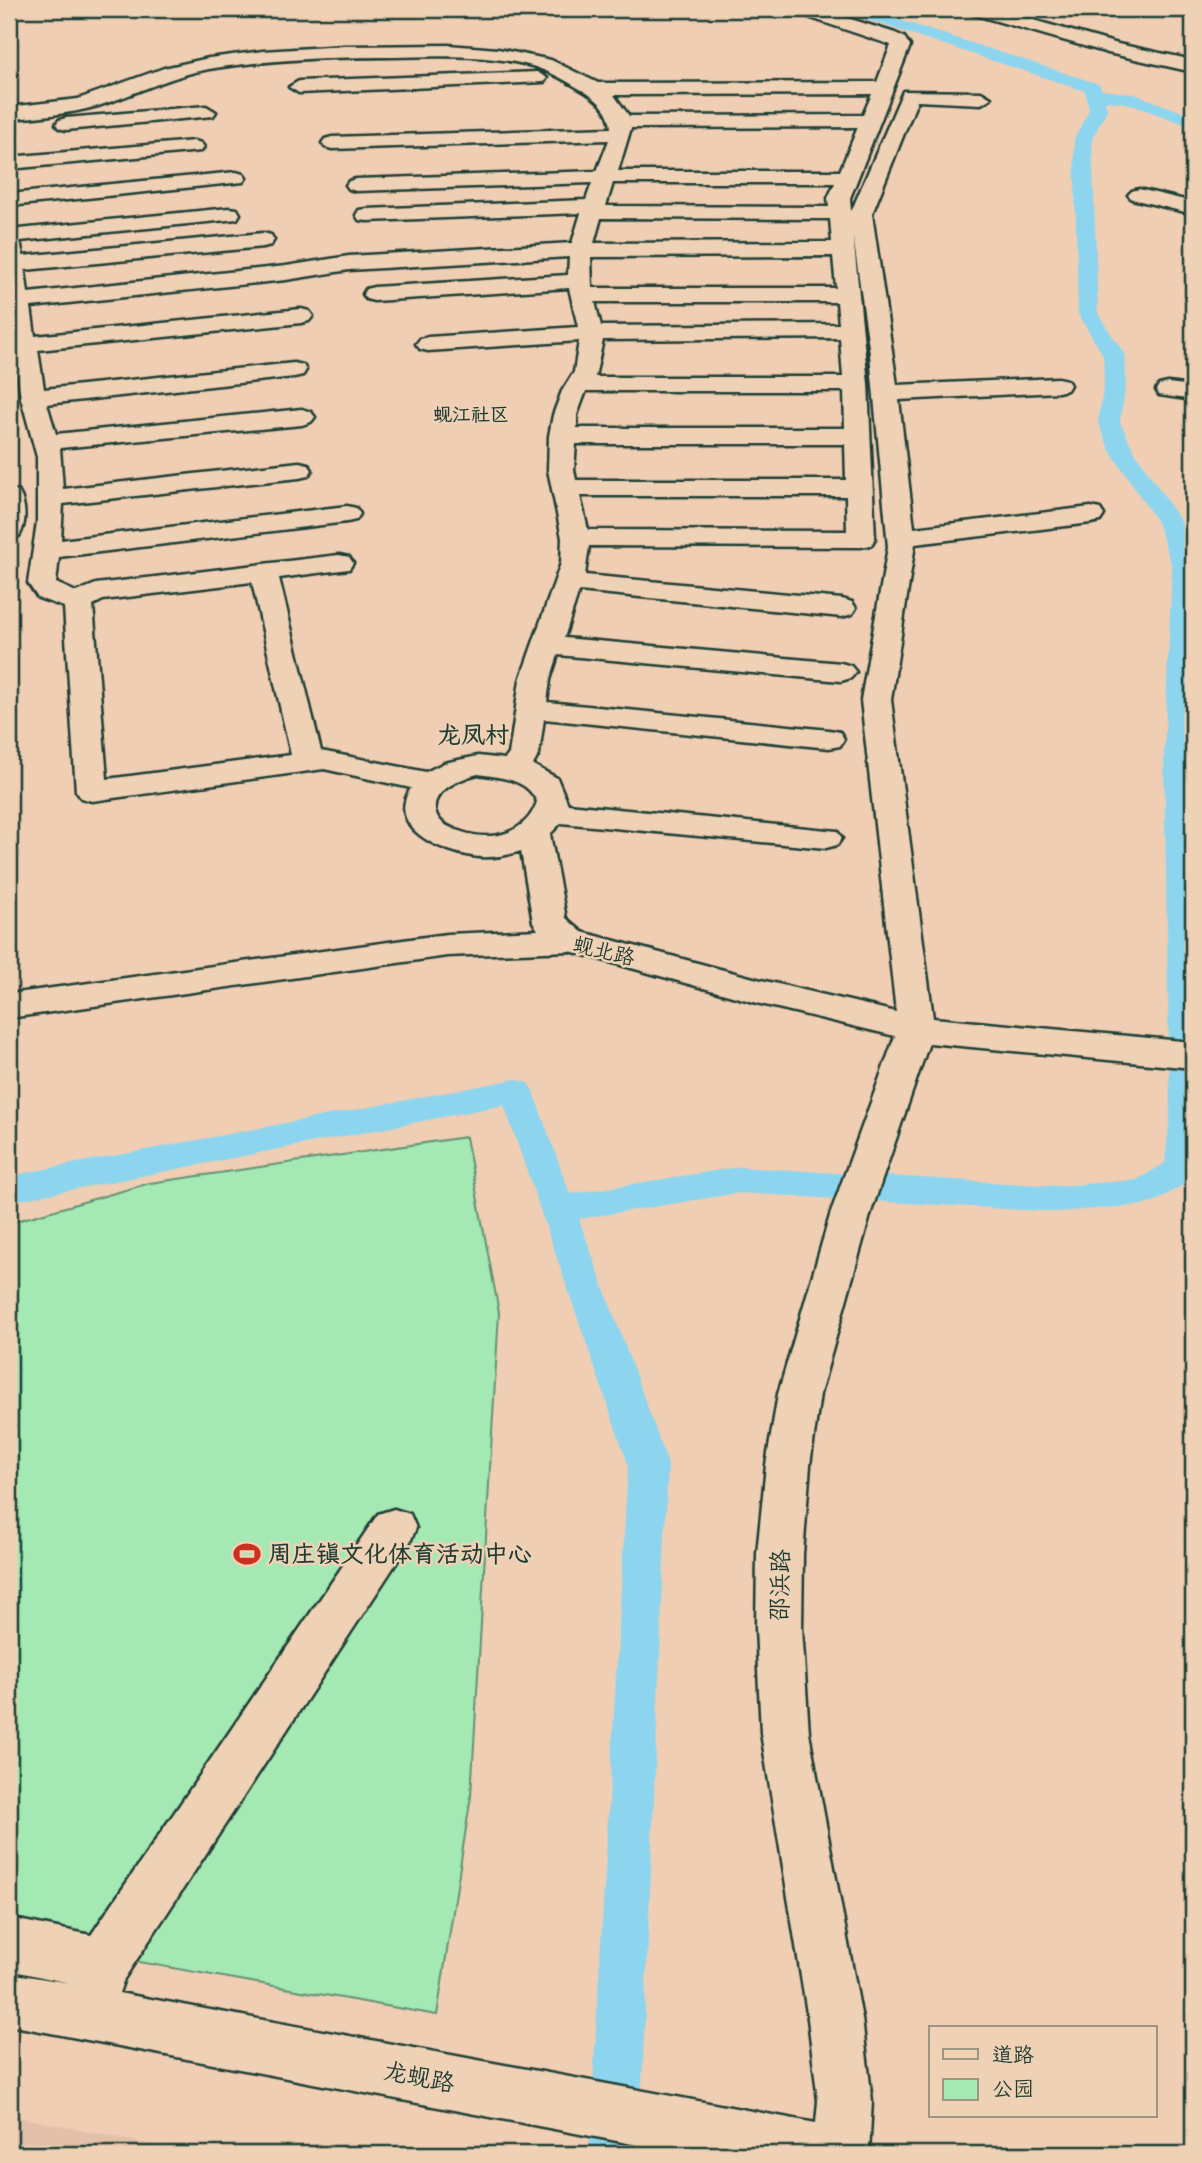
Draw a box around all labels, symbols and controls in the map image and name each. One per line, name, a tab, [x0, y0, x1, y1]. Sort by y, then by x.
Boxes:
district label: 蚬江社区	[433, 399, 509, 427]
district label: 龙凤村	[437, 715, 509, 751]
street label: 蚬北路	[570, 926, 639, 972]
place label: 周庄镇文化体育活动中心	[268, 1534, 532, 1570]
sports icon: 周庄镇文化体育活动中心	[232, 1539, 262, 1569]
street label: 邵浜路	[759, 1549, 797, 1621]
legend	[929, 2026, 1156, 2118]
text: 道路	[992, 2037, 1034, 2069]
street label: 龙蚬路	[381, 2050, 458, 2100]
text: 公园	[992, 2071, 1034, 2103]

